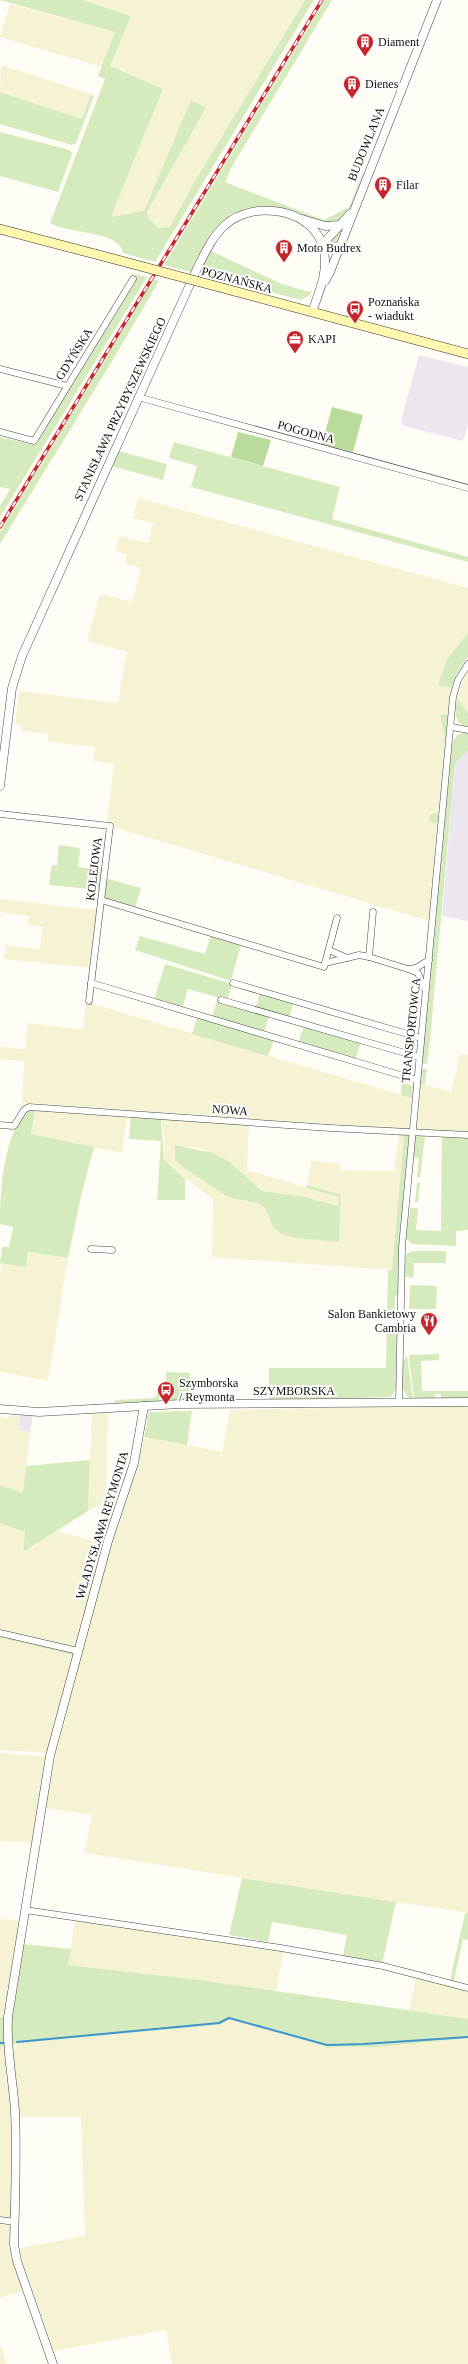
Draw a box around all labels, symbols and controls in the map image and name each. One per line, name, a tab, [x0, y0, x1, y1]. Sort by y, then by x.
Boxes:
building icon: Diament	[355, 32, 375, 57]
place label: Diament	[378, 35, 420, 49]
building icon: Dienes	[342, 74, 362, 99]
place label: Dienes	[365, 77, 399, 91]
street label: BUDOWLANA	[345, 105, 387, 183]
building icon: Filar	[373, 175, 393, 200]
place label: Filar	[396, 178, 419, 192]
building icon: Moto Budrex	[274, 238, 294, 263]
place label: Moto Budrex	[297, 241, 361, 255]
street label: POZNAŃSKA	[200, 264, 274, 296]
place label: Poznańska - wiadukt	[368, 295, 420, 323]
bus stop icon: Poznańska - wiadukt	[345, 299, 365, 324]
street label: STANISŁAWA PRZYBYSZEWSKIEGO	[71, 315, 169, 503]
street label: GDYŃSKA	[53, 325, 96, 383]
office icon: KAPI	[285, 329, 305, 354]
place label: KAPI	[308, 332, 336, 346]
street label: POGODNA	[276, 418, 336, 446]
street label: KOLEJOWA	[83, 836, 105, 902]
street label: TRANSPORTOWCA	[399, 976, 424, 1083]
street label: NOWA	[212, 1102, 249, 1118]
place label: Salon Bankietowy Cambria	[328, 1307, 417, 1335]
restaurant icon: Salon Bankietowy Cambria	[419, 1311, 439, 1336]
place label: Szymborska / Reymonta	[179, 1376, 239, 1404]
bus stop icon: Szymborska / Reymonta	[156, 1380, 176, 1405]
street label: SZYMBORSKA	[253, 1384, 335, 1398]
street label: WŁADYSŁAWA REYMONTA	[73, 1449, 131, 1601]

